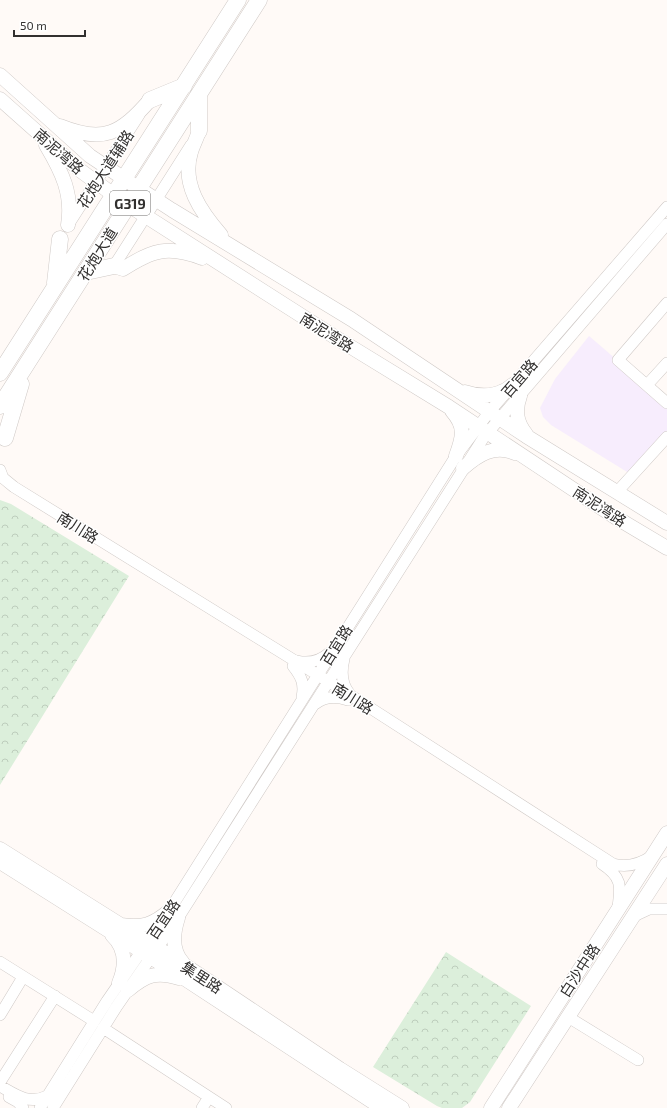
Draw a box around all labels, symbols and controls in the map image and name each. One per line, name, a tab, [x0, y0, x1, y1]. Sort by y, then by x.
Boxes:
scale bar	[14, 12, 85, 38]
text: 50 m	[20, 18, 47, 32]
street label: 南泥湾路	[30, 125, 88, 177]
street label: 花炮大道辅路	[73, 126, 137, 212]
road number: G319	[110, 191, 150, 215]
street label: 花炮大道	[73, 224, 121, 284]
street label: 南泥湾路	[297, 308, 357, 356]
street label: 百宜路	[497, 355, 541, 401]
street label: 南泥湾路	[570, 482, 630, 530]
street label: 南川路	[54, 507, 102, 547]
street label: 百宜路	[316, 621, 356, 669]
street label: 南川路	[329, 678, 377, 718]
street label: 百宜路	[143, 895, 183, 943]
street label: 白沙中路	[555, 940, 603, 1000]
street label: 集里路	[178, 957, 226, 997]

